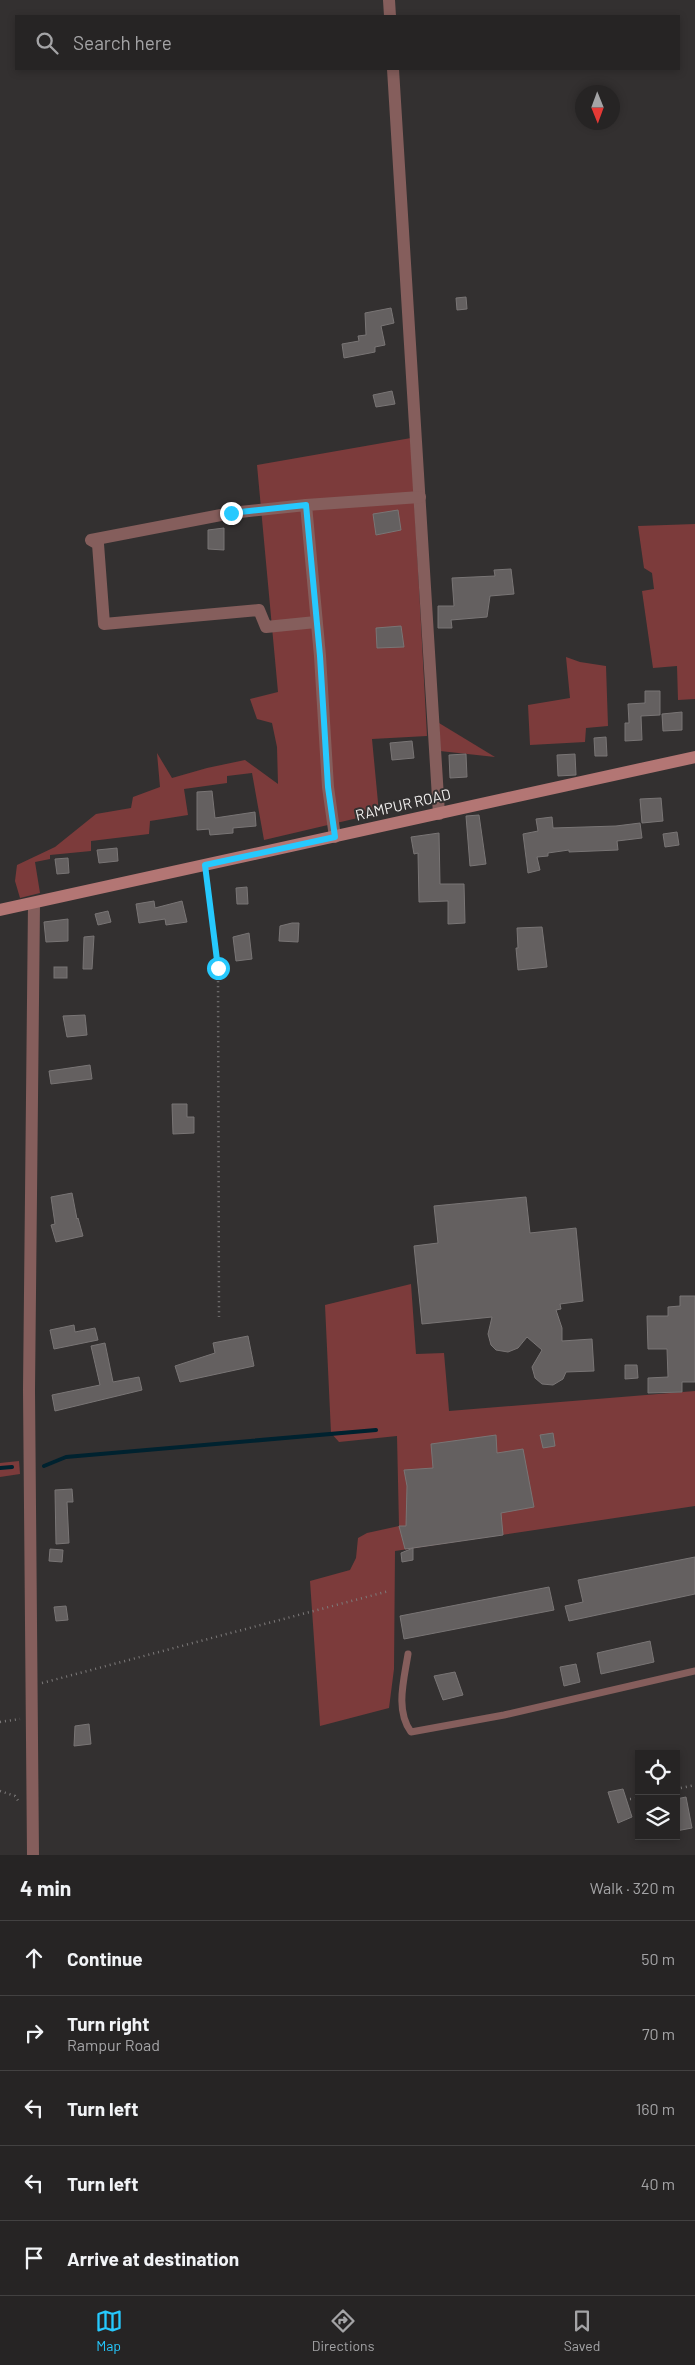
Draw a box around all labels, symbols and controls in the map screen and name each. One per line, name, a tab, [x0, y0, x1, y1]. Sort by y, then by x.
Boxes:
search box	[15, 15, 680, 70]
icon: search	[33, 29, 61, 57]
text: Search here	[73, 31, 172, 54]
north arrow	[575, 85, 620, 130]
route end	[220, 502, 243, 525]
street label: RAMPUR ROAD	[353, 784, 452, 824]
route start	[207, 957, 230, 980]
map controls	[635, 1750, 680, 1840]
button: locate	[635, 1750, 680, 1795]
button: layers	[635, 1795, 680, 1840]
text: 4 min	[20, 1875, 71, 1900]
text: Walk · 320 m	[590, 1878, 675, 1897]
icon: ahead	[20, 1944, 48, 1972]
text: Continue	[67, 1947, 143, 1970]
text: 50 m	[641, 1949, 675, 1968]
text: Turn right	[67, 2012, 149, 2035]
icon: right	[20, 2019, 48, 2047]
text: 70 m	[642, 2024, 675, 2043]
text: Rampur Road	[67, 2035, 160, 2054]
icon: left	[20, 2094, 48, 2122]
text: Turn left	[67, 2097, 138, 2120]
text: 160 m	[636, 2099, 675, 2118]
icon: left	[20, 2169, 48, 2197]
text: Turn left	[67, 2172, 138, 2195]
text: 40 m	[641, 2174, 675, 2193]
icon: arrive	[20, 2244, 48, 2272]
text: Arrive at destination	[67, 2247, 239, 2270]
tab: Map	[95, 2307, 123, 2354]
tab: Directions	[312, 2307, 374, 2354]
tab: Saved	[564, 2307, 600, 2354]

